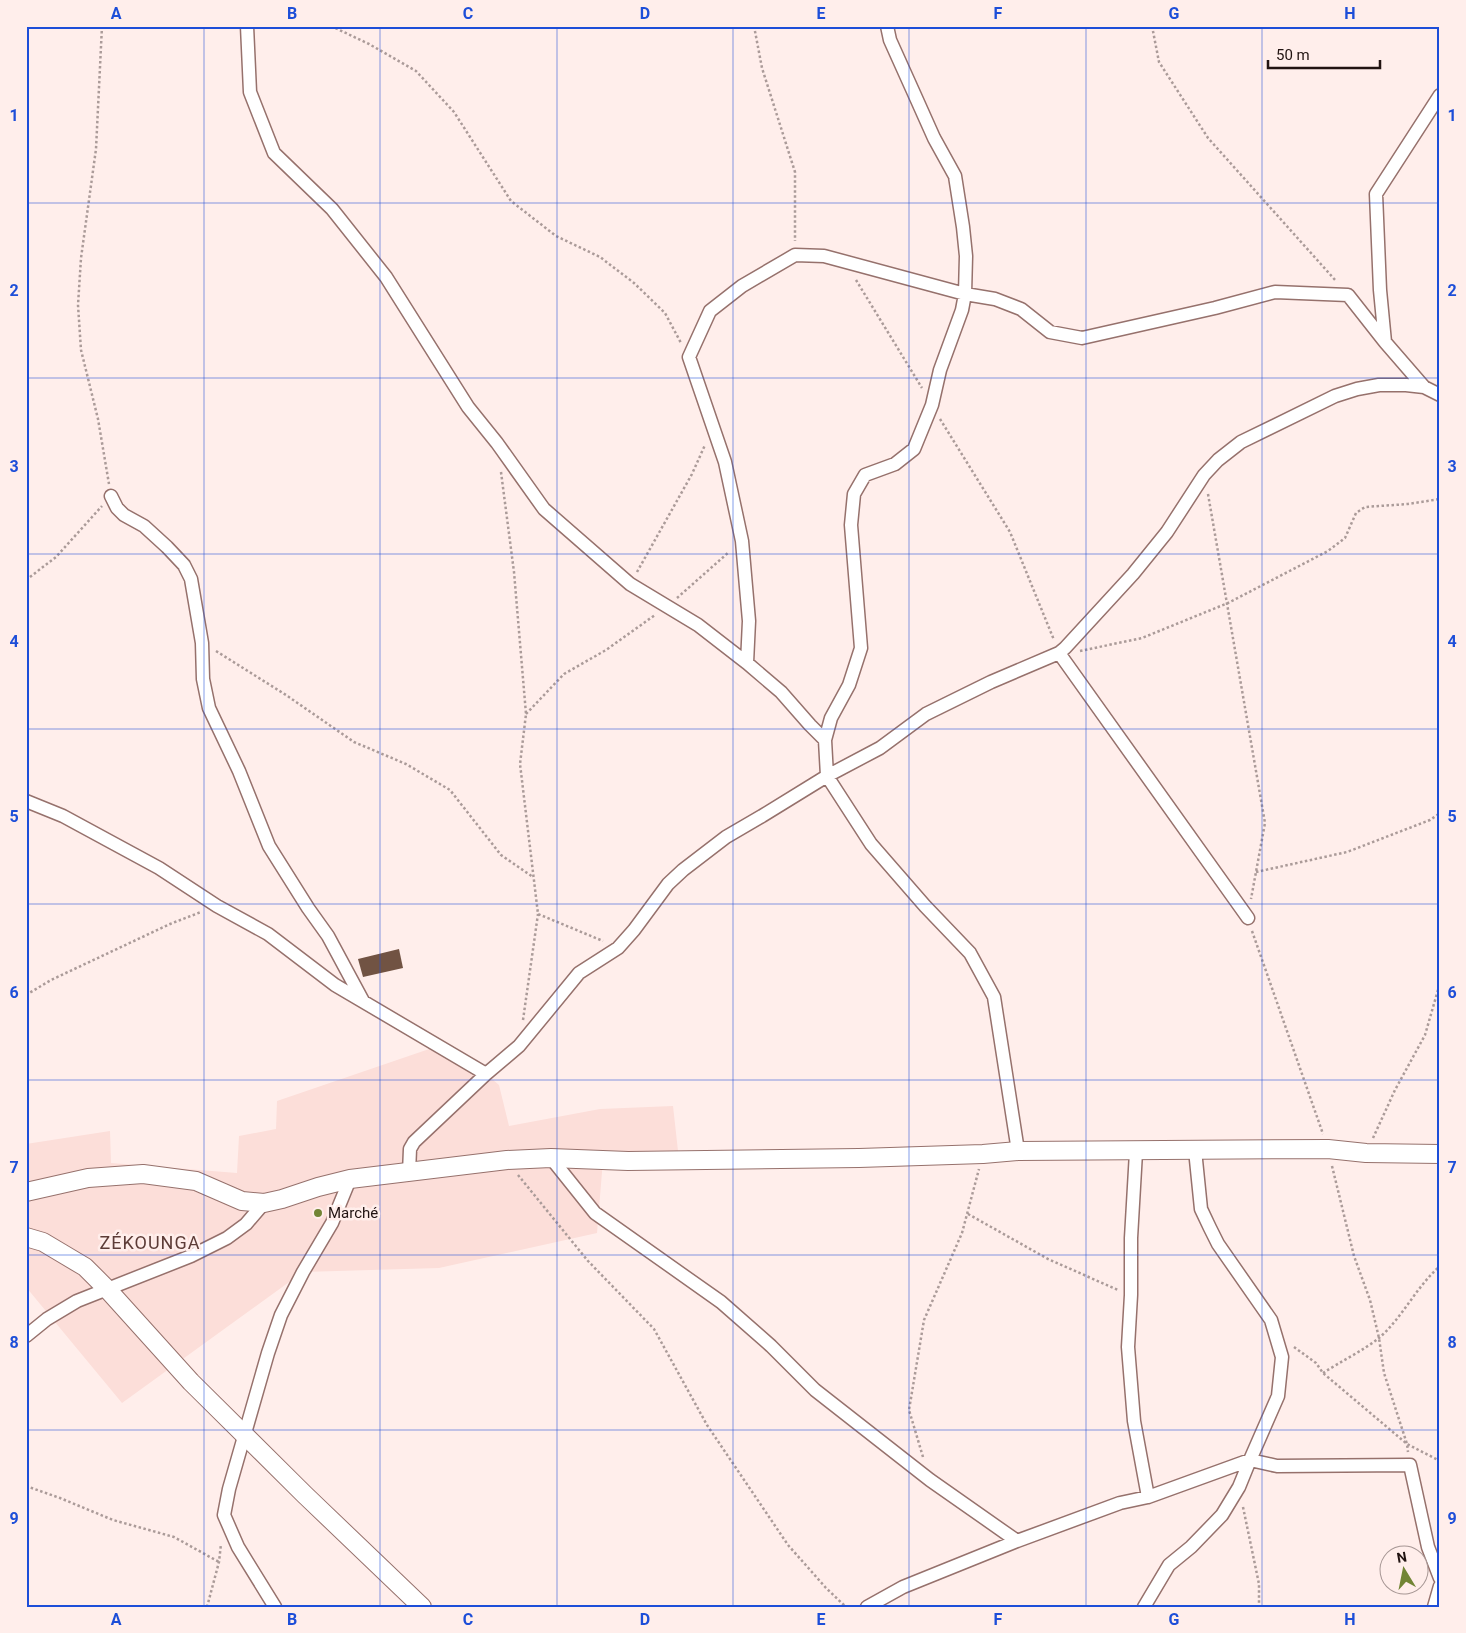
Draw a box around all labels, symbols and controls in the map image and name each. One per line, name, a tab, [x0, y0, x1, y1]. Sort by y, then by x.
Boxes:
text: A	[111, 4, 122, 23]
text: B	[287, 4, 297, 23]
text: C	[463, 4, 473, 23]
text: D	[640, 4, 650, 23]
text: E	[817, 4, 826, 23]
text: F	[994, 4, 1003, 23]
text: G	[1169, 4, 1180, 23]
text: H	[1344, 4, 1356, 23]
scale bar	[1268, 38, 1381, 70]
text: 50 m	[1276, 46, 1310, 64]
text: 1	[9, 106, 19, 125]
text: 1	[1447, 106, 1457, 125]
text: 2	[9, 281, 19, 300]
text: 2	[1447, 281, 1457, 300]
text: 3	[9, 457, 19, 476]
text: 3	[1447, 457, 1457, 476]
text: 4	[9, 632, 19, 651]
text: 4	[1447, 632, 1457, 651]
text: 5	[9, 807, 19, 826]
text: 5	[1447, 807, 1457, 826]
text: 6	[9, 983, 19, 1002]
text: 6	[1447, 983, 1457, 1002]
text: 7	[9, 1158, 19, 1177]
text: 7	[1447, 1158, 1457, 1177]
place label: Marché	[328, 1204, 378, 1222]
marker: Marché	[312, 1207, 324, 1219]
district label: ZÉKOUNGA	[100, 1232, 200, 1253]
text: 8	[9, 1333, 19, 1352]
text: 8	[1447, 1333, 1457, 1352]
text: 9	[9, 1509, 19, 1528]
text: 9	[1447, 1509, 1457, 1528]
north arrow	[1378, 1546, 1428, 1596]
text: N	[1395, 1548, 1408, 1566]
text: A	[111, 1610, 122, 1629]
text: B	[287, 1610, 297, 1629]
text: C	[463, 1610, 473, 1629]
text: D	[640, 1610, 650, 1629]
text: E	[817, 1610, 826, 1629]
text: F	[994, 1610, 1003, 1629]
text: G	[1169, 1610, 1180, 1629]
text: H	[1344, 1610, 1356, 1629]

